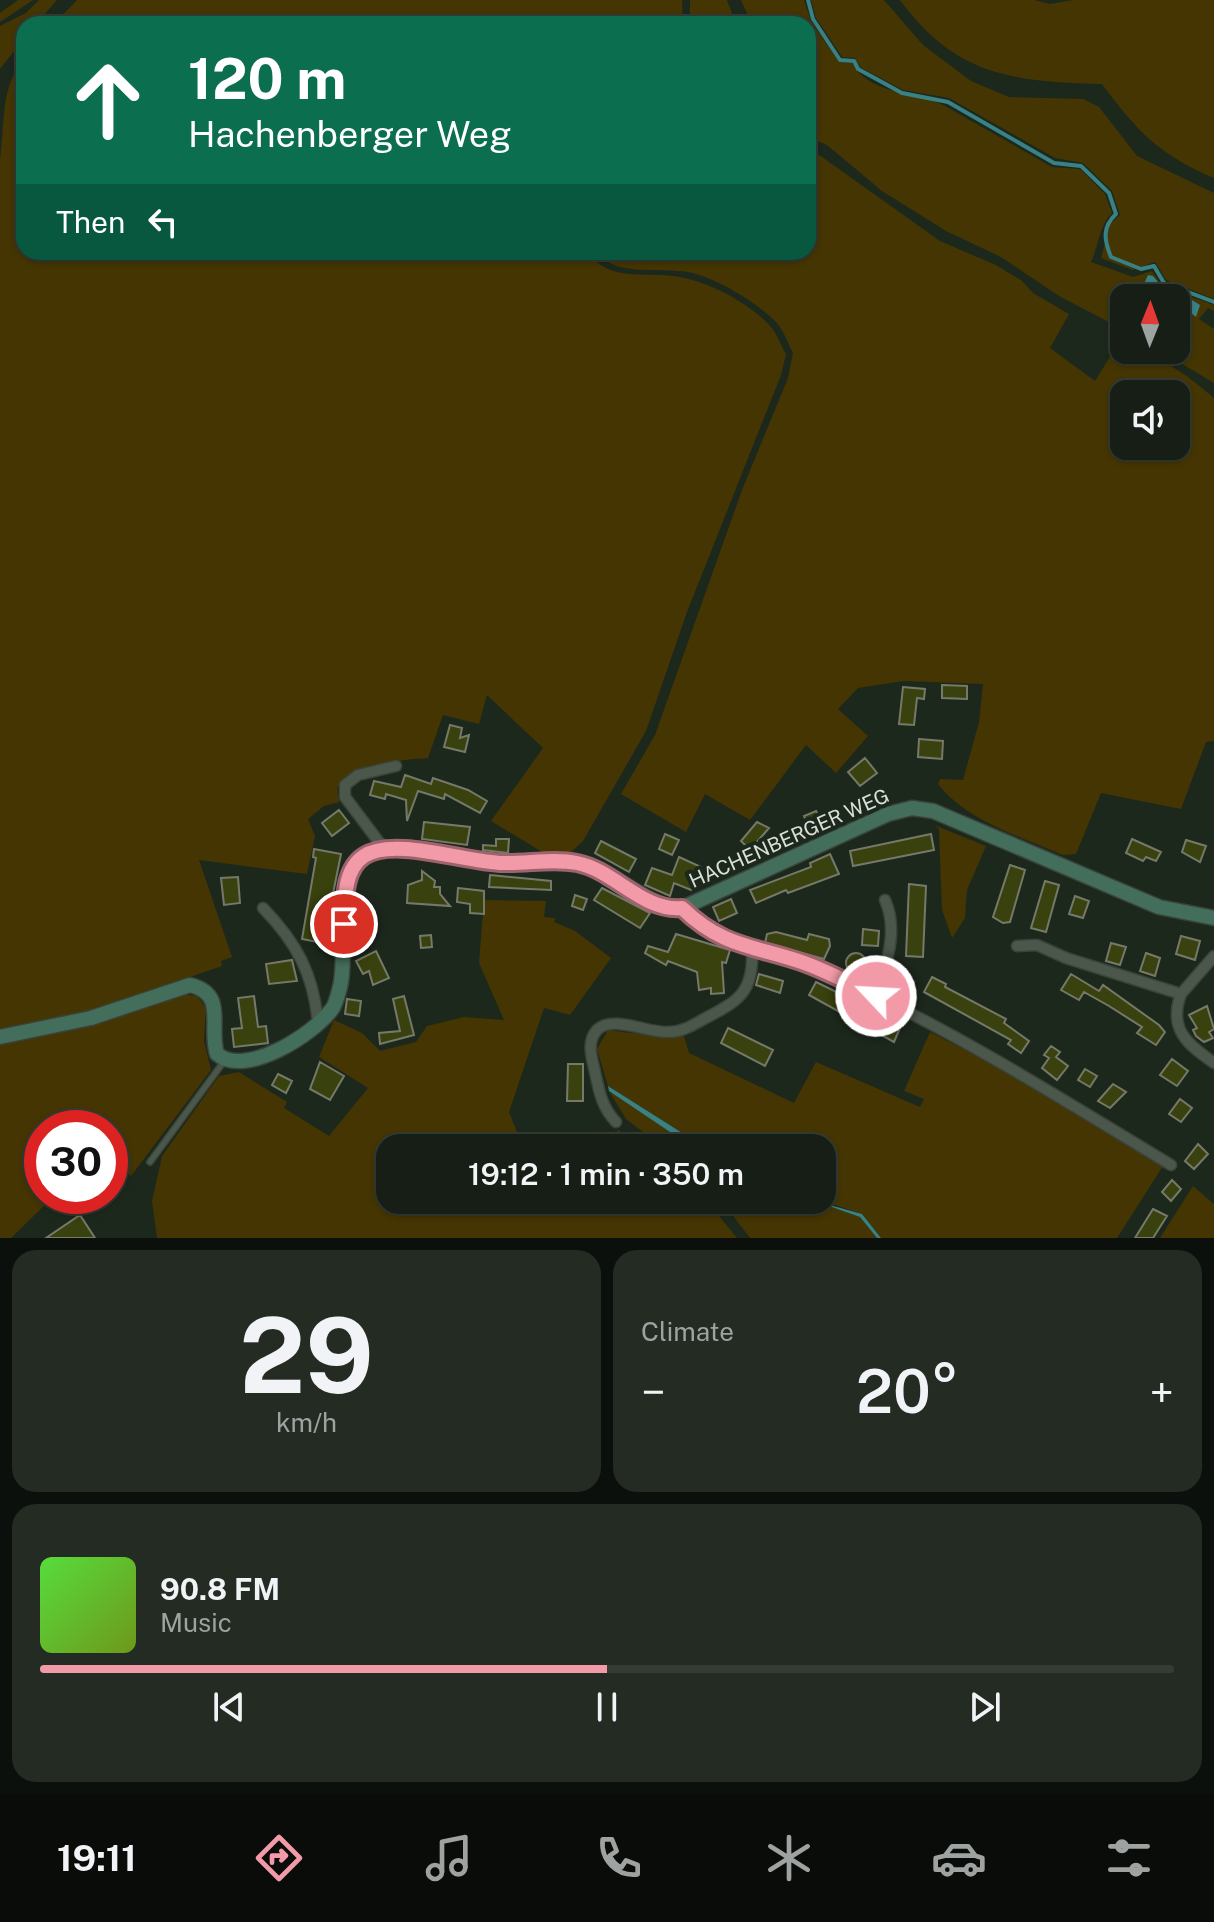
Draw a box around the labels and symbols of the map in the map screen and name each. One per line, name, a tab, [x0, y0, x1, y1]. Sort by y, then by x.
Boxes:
north arrow	[1110, 284, 1190, 364]
street label: HACHENBERGER WEG	[685, 783, 893, 893]
pin	[310, 890, 378, 958]
position arrow	[834, 954, 918, 1038]
speed limit sign: 30	[24, 1110, 128, 1214]

